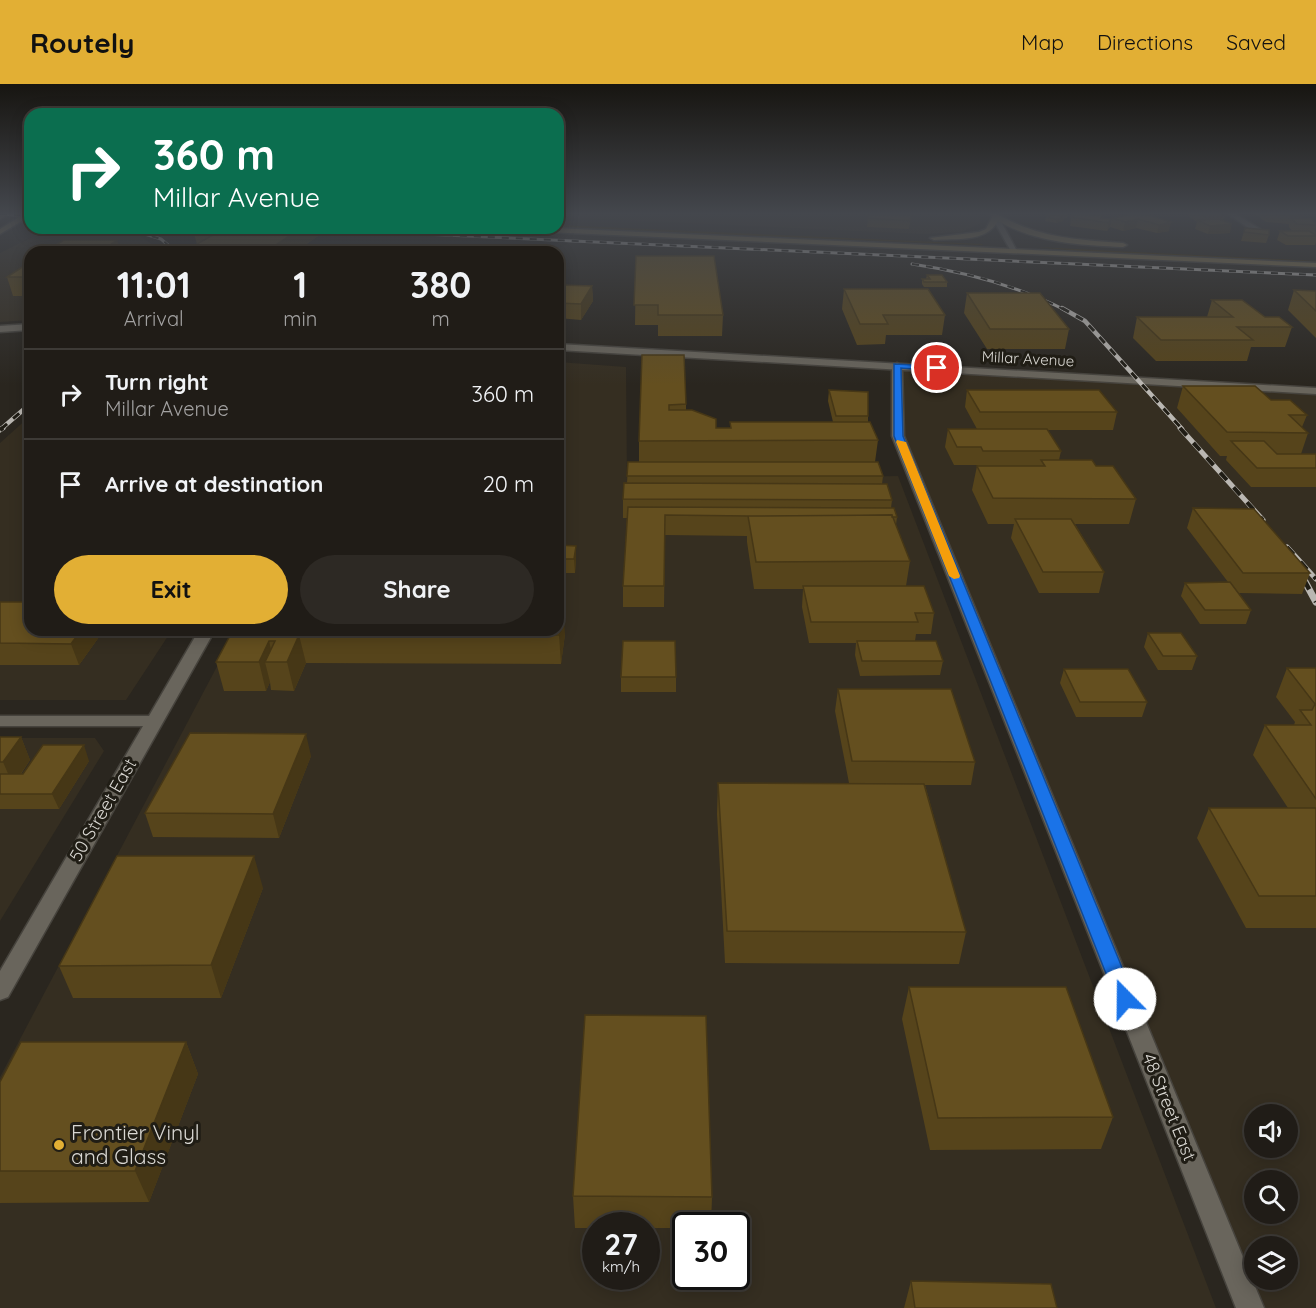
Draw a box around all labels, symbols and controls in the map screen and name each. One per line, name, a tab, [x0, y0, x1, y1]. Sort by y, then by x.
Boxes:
text: Routely	[30, 25, 134, 60]
text: Map	[1021, 29, 1064, 55]
text: Directions	[1097, 29, 1193, 55]
text: Saved	[1226, 29, 1286, 55]
text: 360 m	[153, 128, 275, 181]
icon: right	[54, 132, 132, 210]
text: Millar Avenue	[153, 180, 320, 214]
text: 11:01	[117, 262, 191, 307]
text: 1	[293, 262, 307, 307]
text: 380	[410, 262, 471, 307]
text: Arrival	[124, 306, 184, 331]
text: min	[283, 306, 317, 331]
text: m	[432, 306, 450, 331]
pin	[911, 342, 962, 393]
street label: Millar Avenue	[981, 347, 1075, 370]
icon: arrive	[920, 351, 953, 384]
text: Turn right	[105, 368, 209, 396]
icon: right	[54, 378, 87, 411]
text: 360 m	[471, 380, 534, 408]
text: Millar Avenue	[105, 396, 229, 421]
icon: arrive	[54, 468, 87, 501]
text: Arrive at destination	[105, 470, 323, 498]
text: 20 m	[483, 470, 534, 498]
button: Exit	[54, 555, 288, 624]
button: Share	[300, 555, 534, 624]
street label: 50 Street East	[64, 754, 141, 865]
position arrow	[1093, 967, 1157, 1031]
street label: 48 Street East	[1137, 1050, 1201, 1164]
map controls	[1244, 1104, 1298, 1290]
button: sound	[1244, 1104, 1298, 1158]
place label: Frontier Vinyl and Glass	[71, 1119, 200, 1169]
marker: Frontier Vinyl and Glass	[52, 1138, 66, 1152]
button: search	[1244, 1170, 1298, 1224]
speed limit sign: 30	[672, 1212, 750, 1290]
text: 27	[604, 1225, 638, 1263]
button: layers	[1244, 1236, 1298, 1290]
text: km/h	[602, 1257, 640, 1276]

